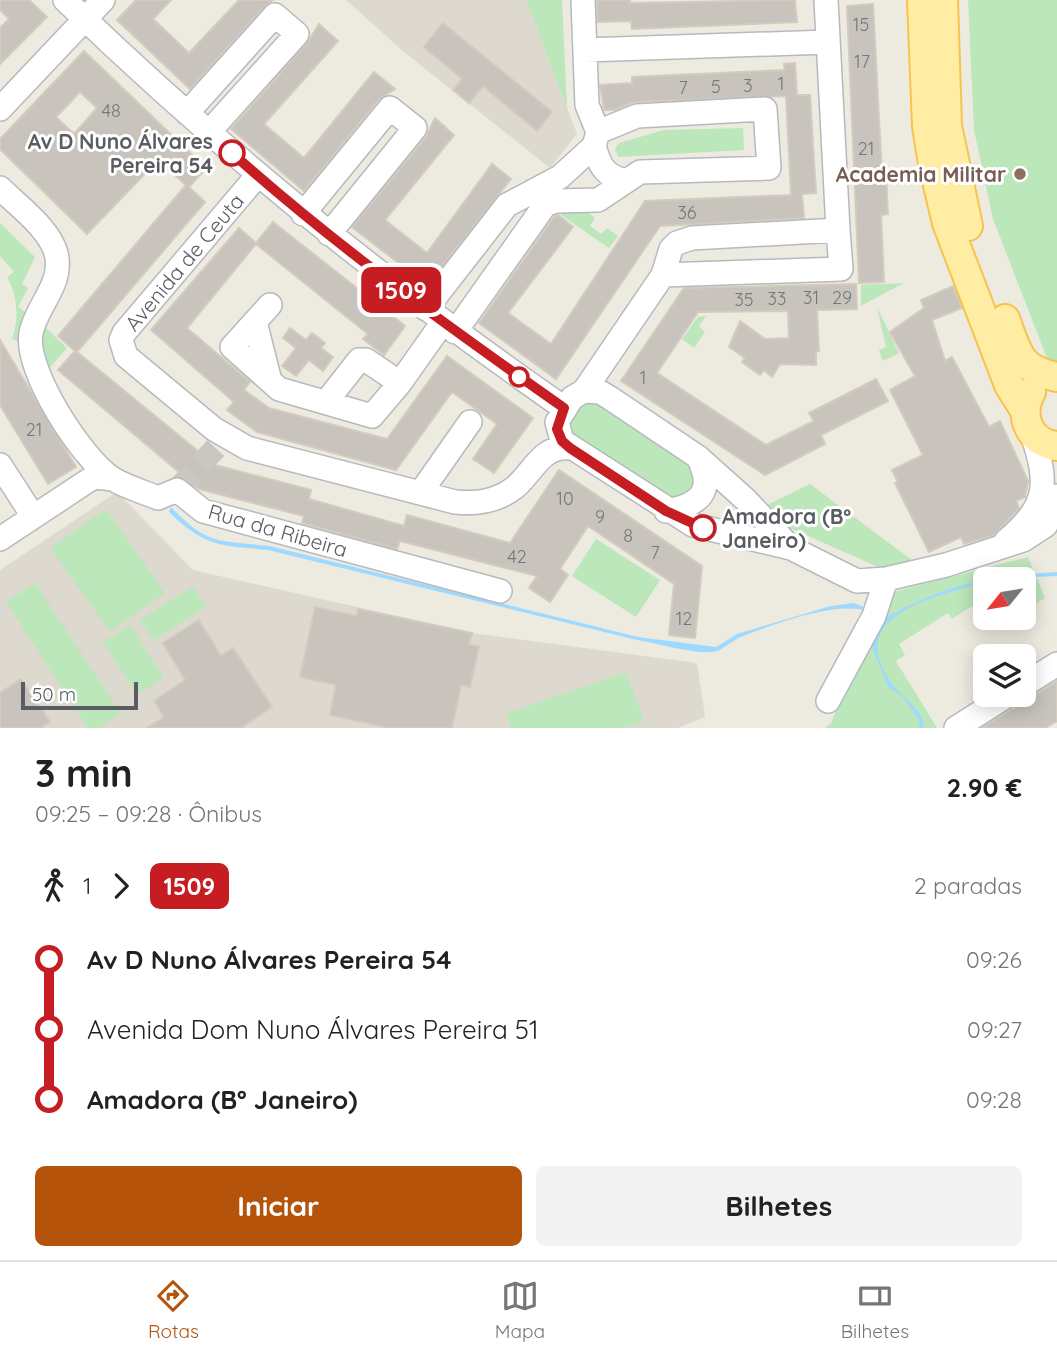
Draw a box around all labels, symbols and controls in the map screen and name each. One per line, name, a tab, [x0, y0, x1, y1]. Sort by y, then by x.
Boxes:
house number: 15	[853, 13, 869, 36]
house number: 17	[854, 50, 870, 73]
house number: 1	[778, 72, 784, 95]
house number: 3	[743, 74, 753, 97]
house number: 5	[711, 75, 721, 98]
house number: 7	[678, 76, 688, 99]
house number: 48	[101, 99, 121, 122]
place label: Av D Nuno Álvares Pereira 54	[28, 128, 213, 178]
house number: 21	[858, 137, 874, 160]
marker: Av D Nuno Álvares Pereira 54	[219, 140, 245, 166]
place label: Academia Militar	[836, 161, 1006, 187]
marker: Academia Militar	[1012, 166, 1028, 182]
street label: Avenida de Ceuta	[119, 188, 249, 336]
house number: 36	[677, 201, 697, 224]
line badge: 1509	[352, 267, 450, 313]
text: 1509	[375, 275, 427, 305]
house number: 31	[803, 286, 819, 309]
house number: 29	[832, 286, 852, 309]
house number: 33	[768, 287, 786, 310]
house number: 35	[734, 288, 754, 311]
house number: 1	[640, 366, 646, 389]
unlabelled marker	[509, 367, 529, 387]
house number: 21	[26, 418, 42, 441]
house number: 10	[556, 487, 574, 510]
street label: Rua da Ribeira	[205, 498, 351, 562]
place label: Amadora (Bº Janeiro)	[722, 503, 851, 553]
house number: 9	[595, 505, 605, 528]
marker: Amadora (Bº Janeiro)	[690, 515, 716, 541]
house number: 8	[623, 524, 633, 547]
house number: 7	[650, 541, 660, 564]
house number: 42	[507, 545, 527, 568]
north arrow	[973, 567, 1036, 630]
map controls	[973, 567, 1036, 707]
house number: 12	[676, 607, 692, 630]
button: layers	[973, 644, 1036, 707]
scale bar	[21, 679, 138, 711]
text: 50 m	[32, 682, 76, 706]
text: 3 min	[35, 749, 133, 797]
text: 2.90 €	[946, 771, 1022, 804]
text: 09:25 – 09:28 · Ônibus	[35, 799, 262, 828]
icon: walk	[35, 867, 73, 905]
icon: forward	[102, 867, 140, 905]
text: 1	[83, 871, 92, 900]
text: 1509	[164, 871, 215, 901]
text: 2 paradas	[914, 871, 1022, 900]
text: Av D Nuno Álvares Pereira 54	[87, 943, 452, 976]
text: 09:26	[966, 945, 1022, 974]
text: Avenida Dom Nuno Álvares Pereira 51	[87, 1013, 539, 1046]
text: 09:27	[967, 1015, 1022, 1044]
text: Amadora (Bº Janeiro)	[87, 1083, 358, 1116]
text: 09:28	[966, 1085, 1022, 1114]
button: Iniciar	[35, 1166, 522, 1246]
button: Bilhetes	[536, 1166, 1022, 1246]
tab: Rotas	[148, 1277, 199, 1343]
tab: Mapa	[495, 1277, 545, 1343]
tab: Bilhetes	[841, 1277, 909, 1343]

